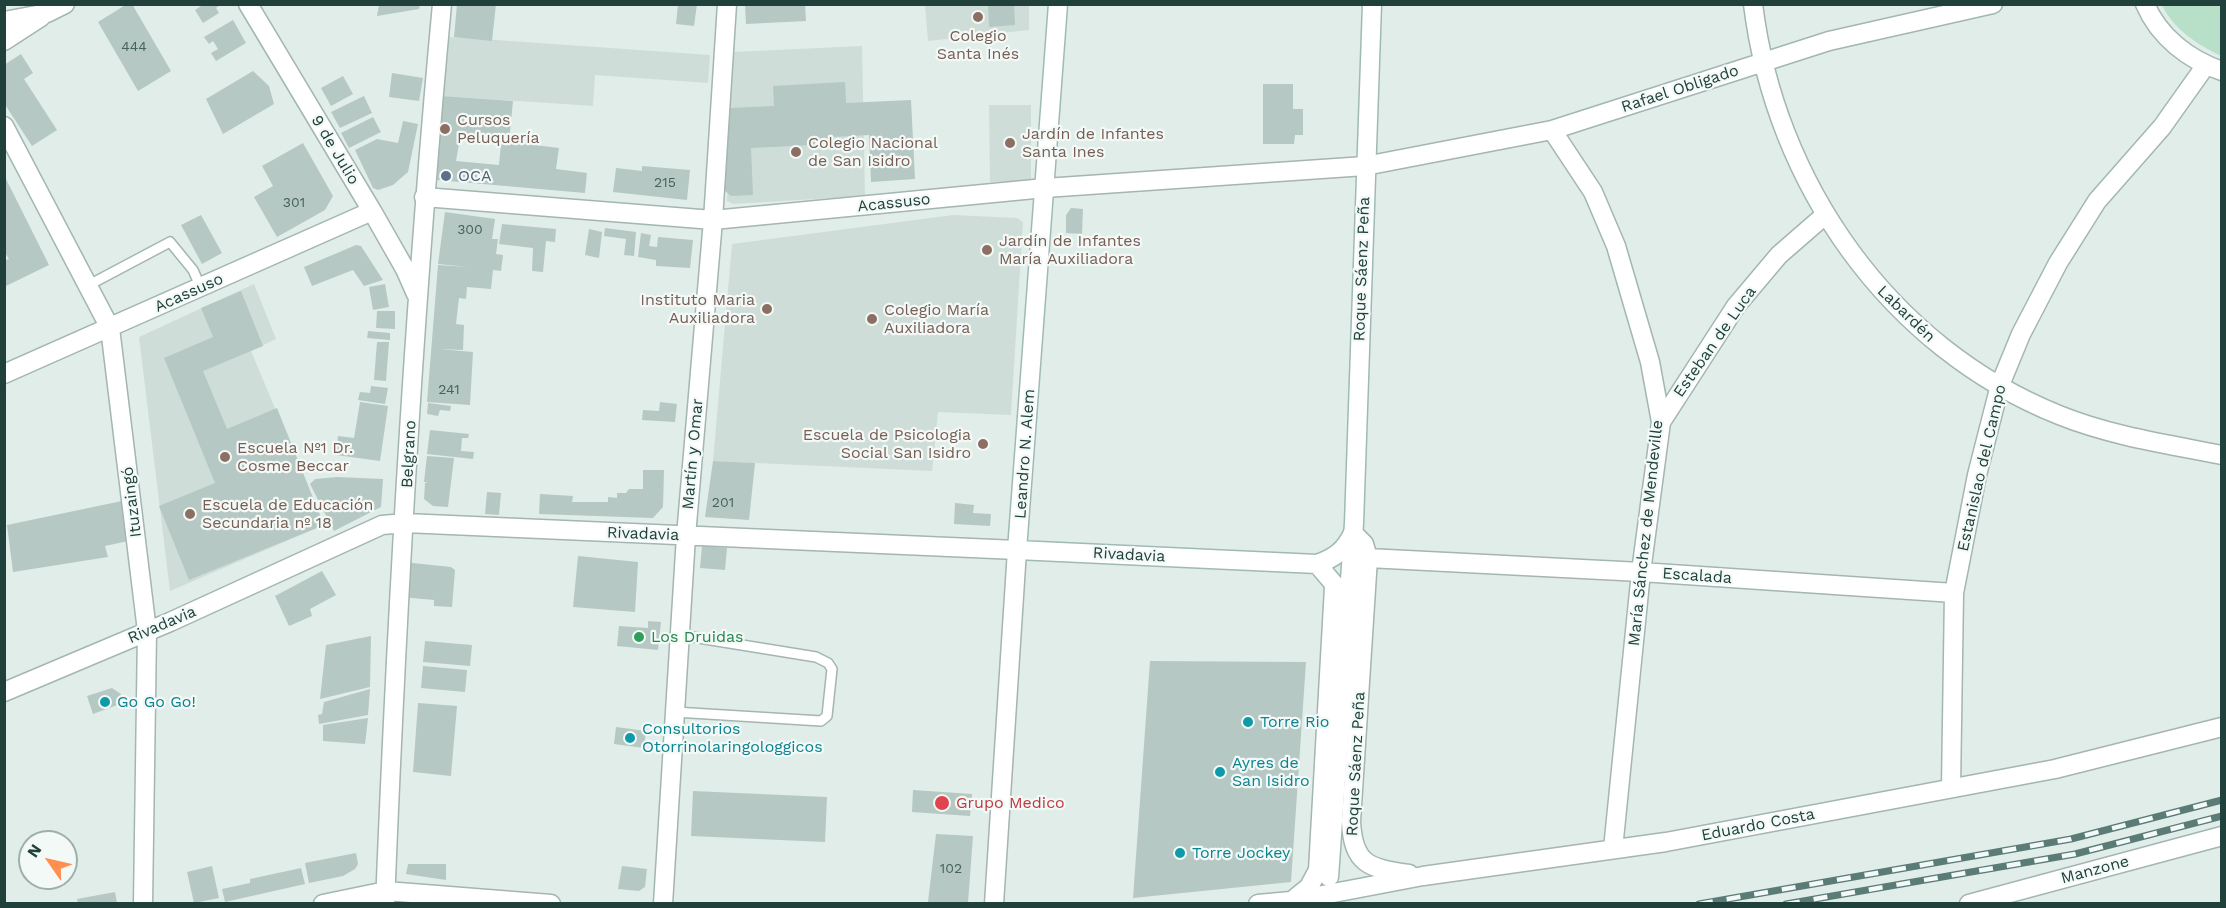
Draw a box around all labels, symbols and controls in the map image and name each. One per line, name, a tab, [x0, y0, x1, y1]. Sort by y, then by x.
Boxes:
marker: Colegio Santa Inés	[971, 10, 985, 24]
place label: Colegio Santa Inés	[937, 26, 1019, 64]
house number: 444	[121, 39, 147, 55]
street label: Rafael Obligado	[1619, 61, 1741, 117]
place label: Cursos Peluquería	[457, 110, 540, 148]
street label: 9 de Julio	[307, 112, 363, 188]
marker: Cursos Peluquería	[438, 122, 452, 136]
place label: Jardín de Infantes Santa Ines	[1022, 124, 1164, 162]
place label: Colegio Nacional de San Isidro	[808, 133, 938, 171]
marker: Jardín de Infantes Santa Ines	[1003, 136, 1017, 150]
marker: Colegio Nacional de San Isidro	[789, 145, 803, 159]
place label: OCA	[458, 166, 492, 186]
marker: OCA	[439, 169, 453, 183]
house number: 215	[654, 175, 676, 191]
street label: Acassuso	[857, 190, 931, 216]
house number: 301	[283, 195, 305, 211]
street label: Roque Sáenz Peña	[1350, 196, 1374, 342]
house number: 300	[457, 222, 483, 238]
place label: Jardín de Infantes María Auxiliadora	[999, 231, 1141, 269]
marker: Jardín de Infantes María Auxiliadora	[980, 243, 994, 257]
street label: Acassuso	[152, 269, 226, 317]
street label: Labardén	[1873, 282, 1939, 346]
street label: Esteban de Luca	[1670, 283, 1760, 401]
place label: Instituto Maria Auxiliadora	[640, 290, 755, 328]
place label: Colegio María Auxiliadora	[884, 300, 989, 338]
marker: Instituto Maria Auxiliadora	[760, 302, 774, 316]
marker: Colegio María Auxiliadora	[865, 312, 879, 326]
house number: 241	[438, 382, 460, 398]
street label: Estanislao del Campo	[1953, 383, 2011, 553]
street label: Leandro N. Alem	[1011, 388, 1039, 520]
street label: Martín y Omar	[679, 398, 707, 510]
street label: María Sánchez de Mendeville	[1625, 419, 1667, 647]
street label: Belgrano	[398, 420, 420, 488]
place label: Escuela de Psicologia Social San Isidro	[803, 425, 971, 463]
marker: Escuela de Psicologia Social San Isidro	[976, 437, 990, 451]
place label: Escuela Nº1 Dr. Cosme Beccar	[237, 438, 353, 476]
marker: Escuela Nº1 Dr. Cosme Beccar	[218, 450, 232, 464]
street label: Ituzaingó	[118, 466, 146, 538]
place label: Escuela de Educación Secundaria nº 18	[202, 495, 373, 533]
house number: 201	[712, 495, 734, 511]
marker: Escuela de Educación Secundaria nº 18	[183, 507, 197, 521]
street label: Rivadavia	[606, 523, 680, 545]
street label: Rivadavia	[1092, 544, 1166, 566]
street label: Escalada	[1662, 564, 1732, 588]
street label: Rivadavia	[125, 602, 199, 648]
place label: Los Druidas	[651, 627, 743, 647]
marker: Los Druidas	[632, 630, 646, 644]
street label: Roque Sáenz Peña	[1343, 691, 1369, 837]
place label: Go Go Go!	[117, 692, 196, 712]
marker: Go Go Go!	[98, 695, 112, 709]
place label: Torre Rio	[1260, 712, 1329, 732]
marker: Torre Rio	[1241, 715, 1255, 729]
place label: Consultorios Otorrinolaringologgicos	[642, 719, 823, 757]
marker: Consultorios Otorrinolaringologgicos	[623, 731, 637, 745]
place label: Ayres de San Isidro	[1232, 753, 1310, 791]
marker: Ayres de San Isidro	[1213, 765, 1227, 779]
place label: Grupo Medico	[956, 793, 1065, 813]
marker: Grupo Medico	[933, 794, 951, 812]
street label: Eduardo Costa	[1700, 805, 1816, 845]
north arrow	[18, 830, 78, 890]
text: N	[23, 841, 46, 861]
place label: Torre Jockey	[1192, 843, 1290, 863]
marker: Torre Jockey	[1173, 846, 1187, 860]
street label: Manzone	[2059, 852, 2131, 888]
house number: 102	[940, 861, 962, 877]

